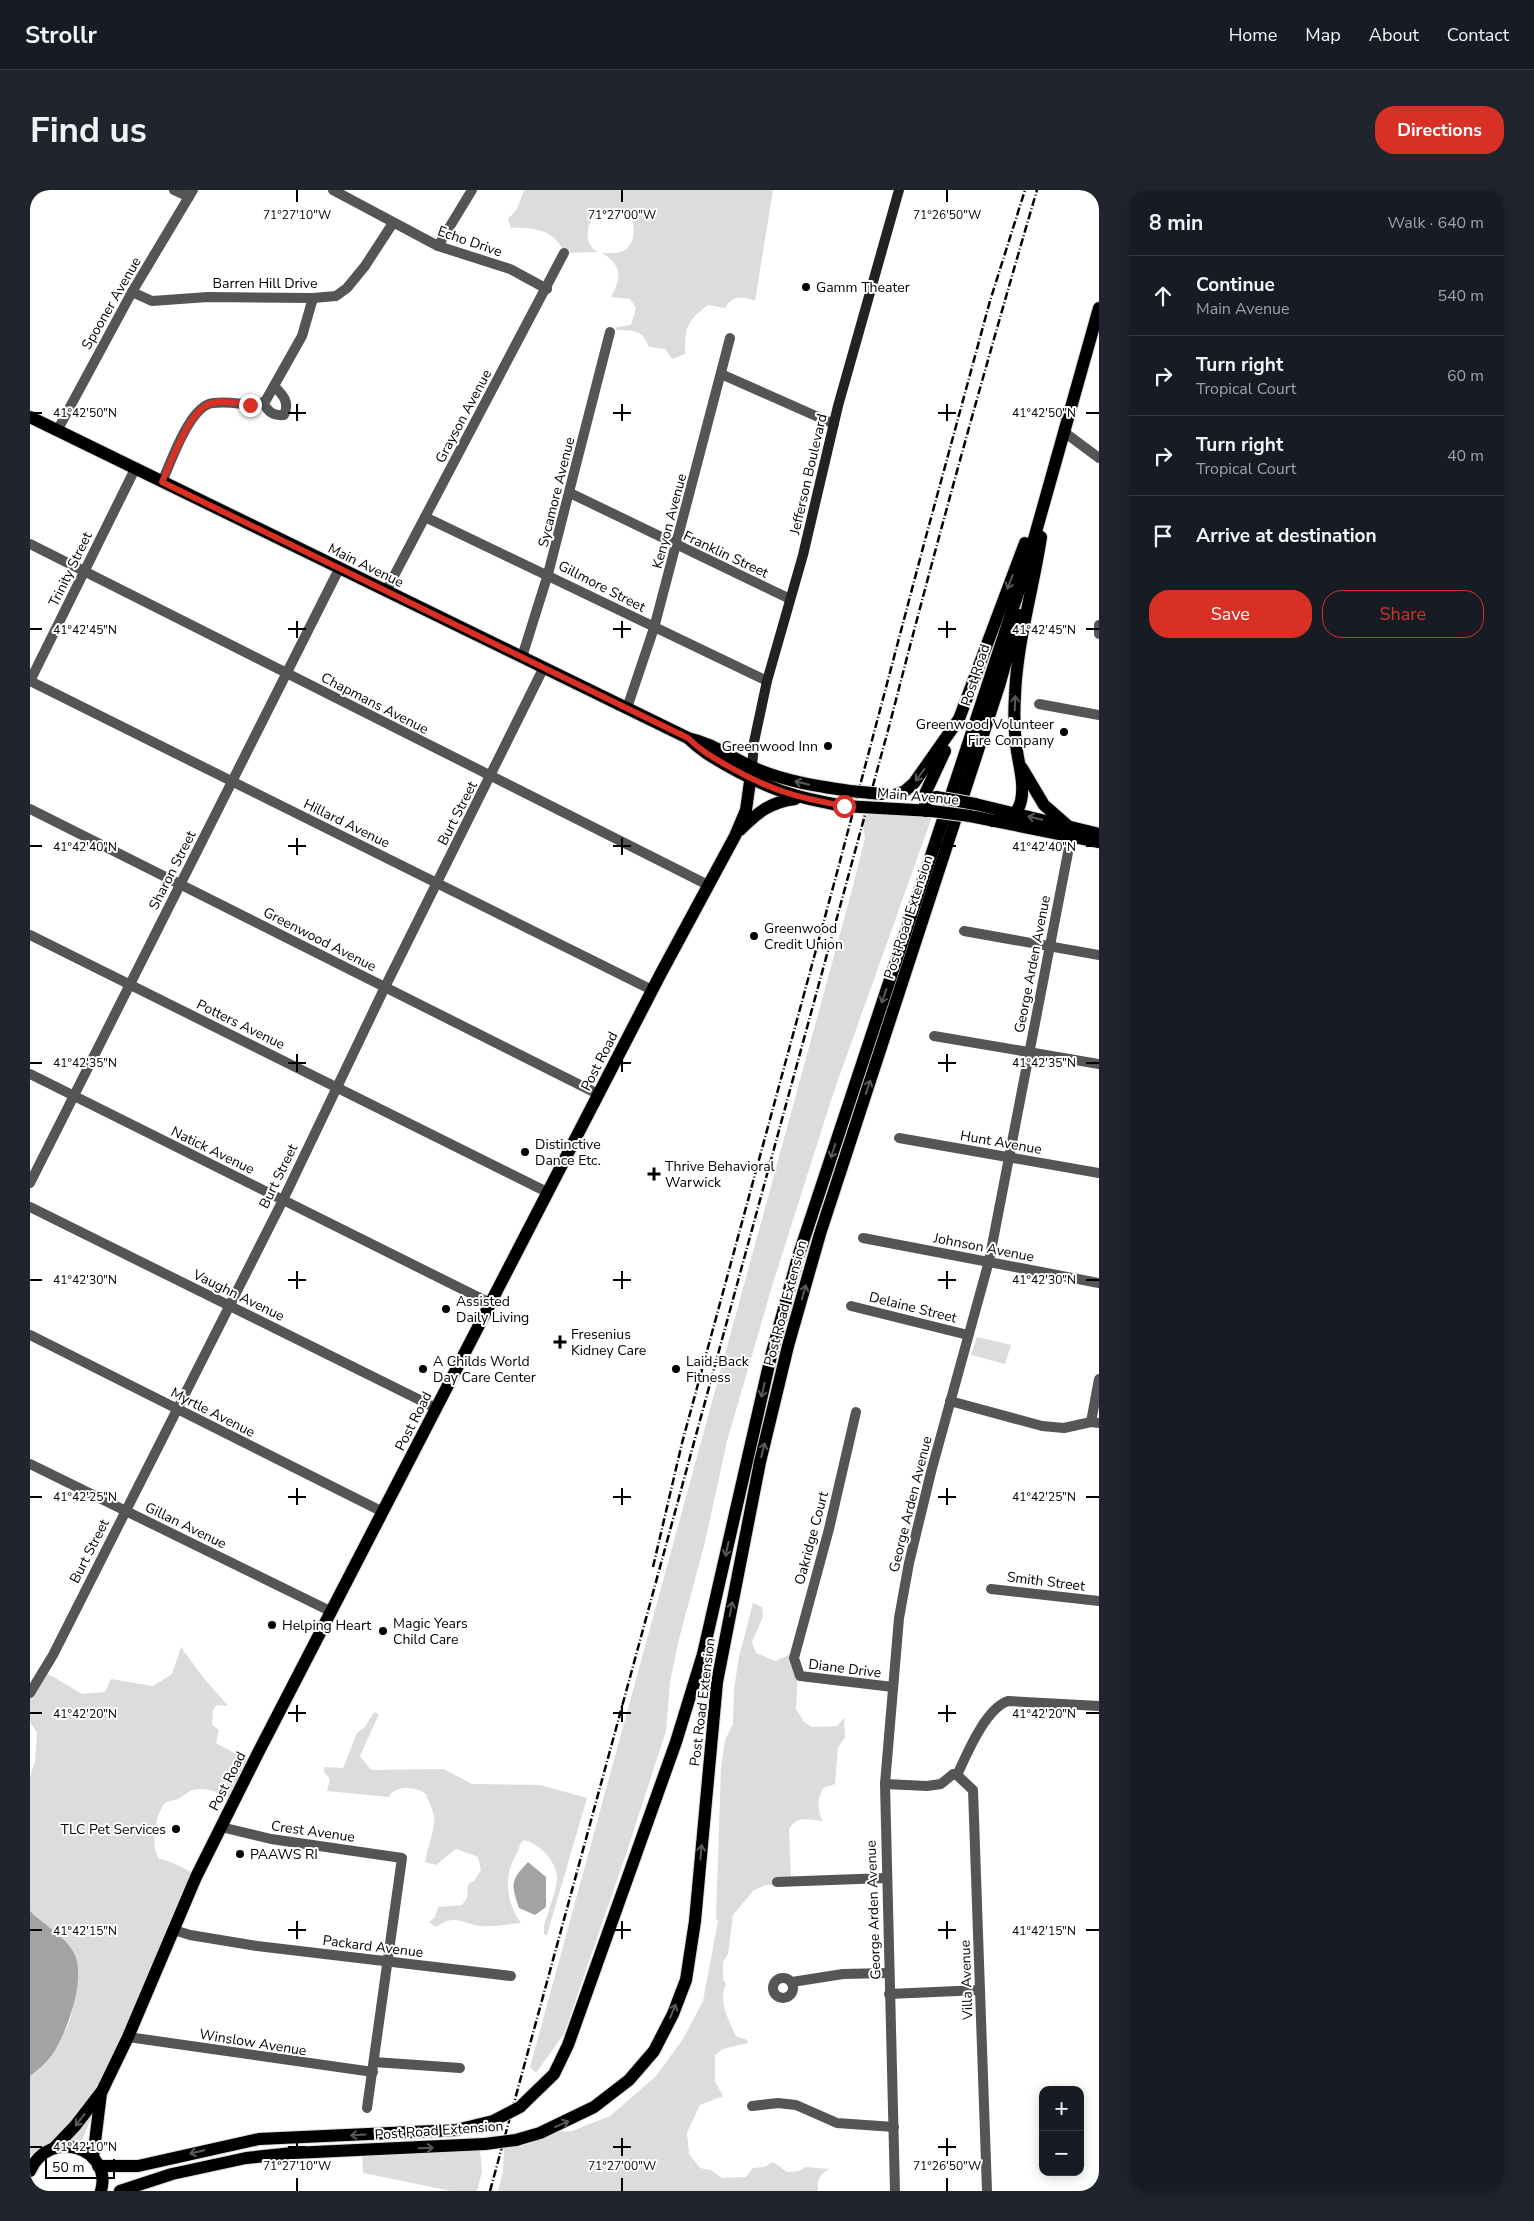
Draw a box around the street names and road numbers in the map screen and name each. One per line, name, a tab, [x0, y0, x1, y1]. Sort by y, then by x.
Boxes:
street label: Echo Drive	[435, 222, 505, 261]
street label: Spooner Avenue	[77, 253, 146, 353]
street label: Barren Hill Drive	[213, 274, 317, 293]
street label: Grayson Avenue	[431, 366, 496, 466]
street label: Jefferson Boulevard	[785, 412, 832, 537]
street label: Sycamore Avenue	[534, 435, 579, 549]
street label: Kenyon Avenue	[648, 471, 691, 571]
street label: Franklin Street	[680, 526, 772, 583]
street label: Trinity Street	[44, 529, 97, 610]
street label: Main Avenue	[325, 539, 407, 592]
street label: Gillmore Street	[555, 556, 649, 617]
street label: Post Road	[957, 642, 994, 709]
street label: Chapmans Avenue	[318, 668, 432, 739]
street label: Burt Street	[433, 778, 482, 848]
street label: Main Avenue	[876, 783, 960, 810]
street label: Hillard Avenue	[300, 794, 393, 853]
street label: Sharon Street	[144, 827, 201, 913]
street label: Post Road Extension	[879, 853, 937, 981]
street label: George Arden Avenue	[1010, 894, 1055, 1034]
street label: Greenwood Avenue	[260, 903, 380, 976]
street label: Potters Avenue	[193, 995, 288, 1054]
street label: Post Road	[576, 1028, 622, 1094]
street label: Natick Avenue	[168, 1122, 258, 1179]
street label: Hunt Avenue	[959, 1126, 1043, 1159]
street label: Burt Street	[255, 1141, 302, 1212]
street label: Johnson Avenue	[931, 1228, 1036, 1267]
street label: Post Road Extension	[760, 1238, 811, 1368]
street label: Vaughn Avenue	[189, 1265, 288, 1326]
street label: Delaine Street	[867, 1287, 959, 1328]
street label: Myrtle Avenue	[167, 1383, 258, 1442]
street label: Post Road	[390, 1388, 436, 1454]
street label: George Arden Avenue	[884, 1434, 937, 1574]
street label: Oakridge Court	[790, 1489, 833, 1587]
street label: Gillan Avenue	[142, 1498, 230, 1553]
street label: Burt Street	[65, 1516, 114, 1586]
street label: Smith Street	[1006, 1567, 1086, 1596]
street label: Post Road Extension	[685, 1637, 720, 1767]
street label: Diane Drive	[807, 1655, 882, 1682]
street label: Post Road	[204, 1748, 250, 1814]
street label: Crest Avenue	[270, 1816, 356, 1847]
street label: George Arden Avenue	[862, 1840, 885, 1980]
street label: Packard Avenue	[322, 1931, 424, 1962]
street label: Villa Avenue	[956, 1940, 977, 2021]
street label: Winslow Avenue	[198, 2025, 308, 2060]
street label: Post Road Extension	[374, 2117, 504, 2144]

